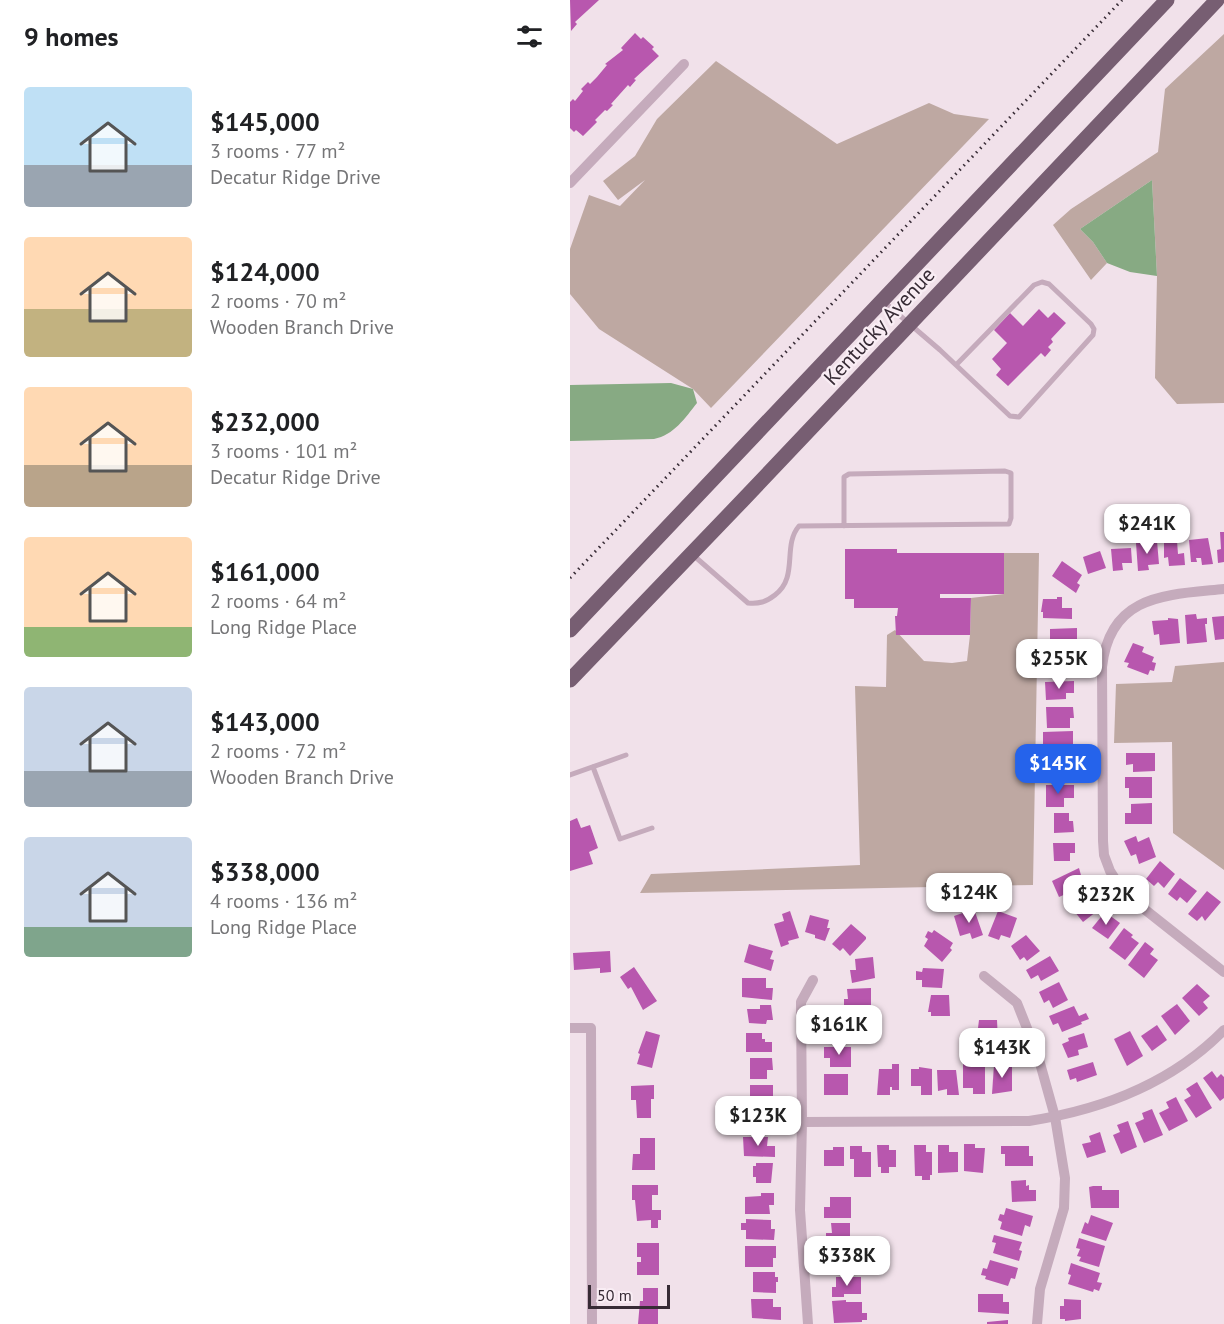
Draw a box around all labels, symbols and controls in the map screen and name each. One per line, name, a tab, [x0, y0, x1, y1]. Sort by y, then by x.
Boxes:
text: 9 homes	[24, 20, 119, 53]
icon: filters	[513, 20, 546, 53]
text: $145,000	[210, 105, 320, 138]
icon: home	[72, 111, 144, 183]
text: 3 rooms · 77 m²	[210, 138, 345, 164]
text: Decatur Ridge Drive	[210, 164, 381, 190]
text: $124,000	[210, 255, 320, 288]
icon: home	[72, 261, 144, 333]
street label: Kentucky Avenue	[818, 261, 940, 391]
text: 2 rooms · 70 m²	[210, 288, 346, 314]
text: Wooden Branch Drive	[210, 314, 394, 340]
text: $232,000	[210, 405, 320, 438]
icon: home	[72, 411, 144, 483]
text: 3 rooms · 101 m²	[210, 438, 357, 464]
text: Decatur Ridge Drive	[210, 464, 381, 490]
pin: $241K	[1105, 504, 1189, 555]
text: $241K	[1118, 510, 1176, 536]
text: $161,000	[210, 555, 320, 588]
icon: home	[72, 561, 144, 633]
text: 2 rooms · 64 m²	[210, 588, 346, 614]
text: Long Ridge Place	[210, 614, 357, 640]
pin: $255K	[1017, 639, 1101, 690]
text: $255K	[1030, 645, 1088, 671]
text: $143,000	[210, 705, 320, 738]
icon: home	[72, 711, 144, 783]
text: 2 rooms · 72 m²	[210, 738, 346, 764]
pin: $145K	[1016, 744, 1100, 795]
text: $145K	[1029, 750, 1087, 776]
text: Wooden Branch Drive	[210, 764, 394, 790]
text: $338,000	[210, 855, 320, 888]
icon: home	[72, 861, 144, 933]
pin: $124K	[927, 873, 1011, 924]
pin: $232K	[1064, 875, 1148, 926]
text: $124K	[940, 879, 998, 905]
text: $232K	[1077, 881, 1135, 907]
text: 4 rooms · 136 m²	[210, 888, 357, 914]
text: Long Ridge Place	[210, 914, 357, 940]
pin: $161K	[797, 1005, 881, 1056]
text: $161K	[810, 1011, 868, 1037]
pin: $143K	[960, 1028, 1044, 1079]
text: $143K	[973, 1034, 1031, 1060]
pin: $123K	[716, 1096, 800, 1147]
text: $123K	[729, 1102, 787, 1128]
pin: $338K	[805, 1236, 889, 1287]
text: $338K	[818, 1242, 876, 1268]
scale bar	[588, 1282, 670, 1310]
text: 50 m	[597, 1285, 632, 1305]

